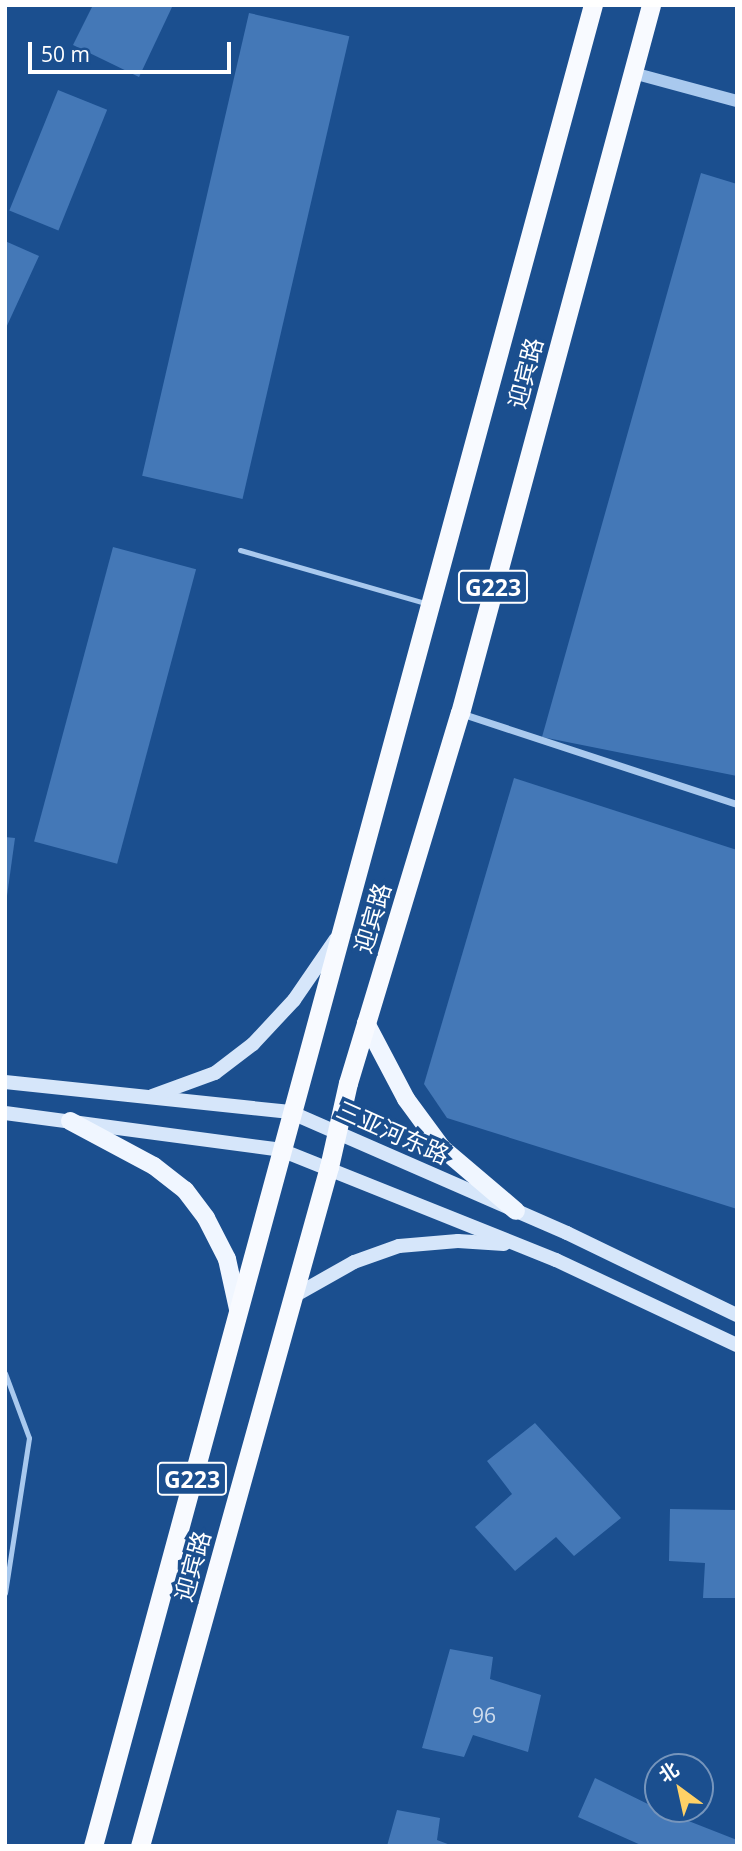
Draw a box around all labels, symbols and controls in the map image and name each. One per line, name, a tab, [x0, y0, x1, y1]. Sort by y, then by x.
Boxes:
scale bar	[32, 28, 234, 72]
text: 50 m	[41, 40, 90, 68]
street label: 迎宾路	[502, 334, 548, 412]
road number: G223	[456, 568, 530, 607]
street label: 迎宾路	[348, 879, 396, 957]
street label: 三亚河东路	[332, 1094, 454, 1170]
road number: G223	[155, 1460, 229, 1498]
street label: 迎宾路	[168, 1527, 216, 1605]
house number: 96	[472, 1702, 496, 1728]
north arrow	[644, 1753, 714, 1823]
text: 北	[654, 1756, 684, 1788]

